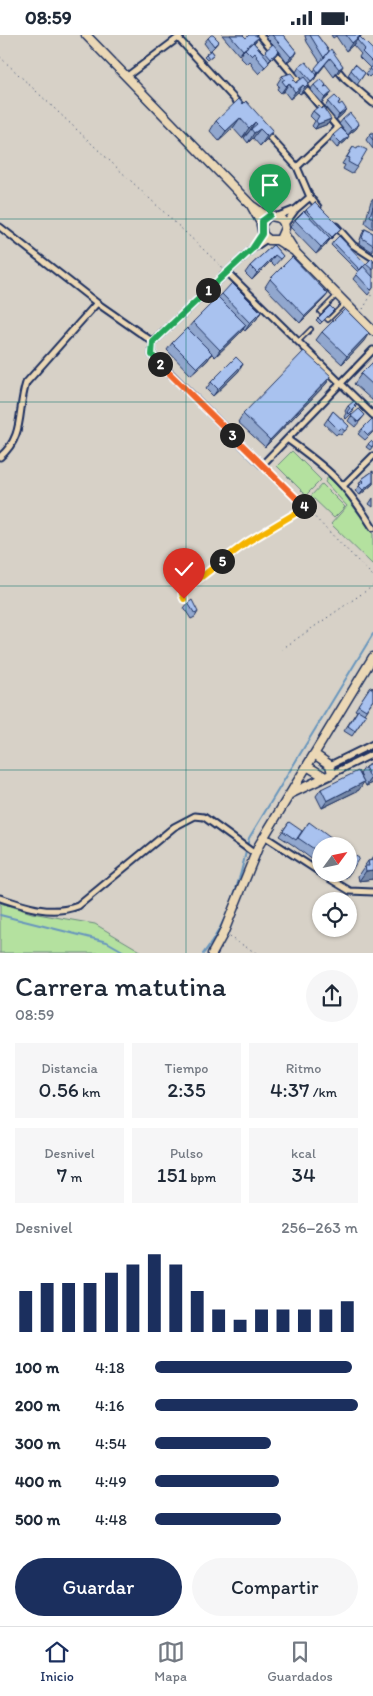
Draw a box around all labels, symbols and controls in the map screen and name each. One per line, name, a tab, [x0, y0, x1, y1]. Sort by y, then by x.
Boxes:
text: 08:59	[25, 6, 72, 29]
pin	[249, 164, 291, 215]
icon: arrive	[256, 171, 284, 199]
pin: 1	[196, 277, 220, 303]
text: 1	[205, 282, 212, 299]
pin: 2	[148, 351, 172, 377]
text: 2	[157, 356, 164, 373]
pin: 3	[220, 423, 244, 447]
text: 3	[229, 427, 236, 444]
pin: 4	[292, 493, 316, 519]
text: 4	[300, 498, 309, 515]
pin	[163, 548, 205, 599]
pin: 5	[210, 549, 234, 573]
text: 5	[219, 553, 226, 570]
icon: check	[170, 555, 198, 583]
north arrow	[312, 837, 358, 883]
map controls	[312, 837, 357, 937]
button: locate	[312, 892, 357, 937]
text: Carrera matutina	[15, 969, 226, 1003]
button: share	[306, 970, 358, 1022]
text: 08:59	[15, 1005, 54, 1024]
text: Distancia	[41, 1060, 98, 1077]
text: Tiempo	[165, 1060, 208, 1077]
text: Ritmo	[286, 1060, 321, 1077]
text: 0.56	[39, 1077, 79, 1102]
text: 2:35	[167, 1077, 206, 1102]
text: 4:37	[270, 1077, 310, 1102]
text: km	[79, 1084, 100, 1101]
text: /km	[310, 1084, 337, 1101]
text: Desnivel	[44, 1145, 95, 1162]
text: Pulso	[170, 1145, 203, 1162]
text: kcal	[291, 1145, 316, 1162]
text: 7	[57, 1162, 67, 1187]
text: 151	[157, 1162, 187, 1187]
text: 34	[291, 1162, 316, 1187]
text: m	[67, 1169, 82, 1186]
text: bpm	[187, 1169, 216, 1186]
text: Desnivel	[15, 1218, 73, 1237]
text: 256–263 m	[281, 1218, 358, 1237]
text: 100 m	[15, 1358, 59, 1377]
text: 4:18	[95, 1358, 125, 1377]
text: 200 m	[15, 1396, 60, 1415]
text: 4:16	[95, 1396, 124, 1415]
text: 300 m	[15, 1434, 61, 1453]
text: 4:54	[95, 1434, 127, 1453]
text: 400 m	[15, 1472, 61, 1491]
text: 4:49	[95, 1472, 127, 1491]
text: 500 m	[15, 1510, 60, 1529]
text: 4:48	[95, 1510, 127, 1529]
button: Guardar	[15, 1558, 182, 1616]
button: Compartir	[192, 1558, 358, 1616]
tab: Inicio	[40, 1638, 74, 1685]
tab: Mapa	[154, 1638, 187, 1685]
tab: Guardados	[267, 1638, 333, 1685]

